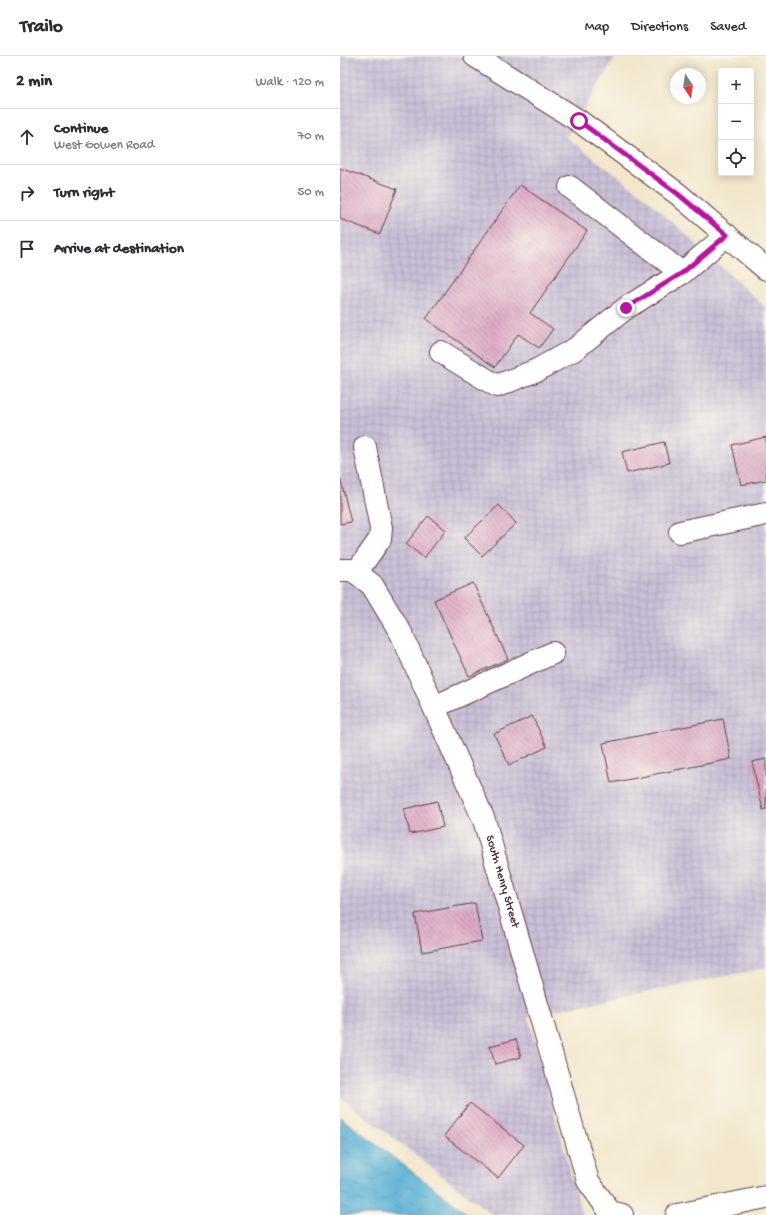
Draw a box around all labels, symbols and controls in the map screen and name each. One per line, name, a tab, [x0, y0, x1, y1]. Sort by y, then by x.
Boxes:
text: Trailo	[20, 16, 63, 39]
text: Map	[585, 19, 609, 36]
text: Directions	[631, 19, 688, 36]
text: Saved	[710, 19, 746, 36]
north arrow	[670, 68, 706, 104]
map controls	[718, 68, 754, 176]
button: +	[718, 68, 754, 104]
text: 2 min	[16, 72, 52, 92]
text: Walk · 120 m	[256, 75, 324, 90]
button: −	[718, 104, 754, 140]
route start	[570, 112, 588, 130]
text: Continue	[54, 120, 108, 138]
icon: ahead	[16, 126, 38, 148]
text: 70 m	[298, 129, 324, 144]
text: West Gowen Road	[54, 138, 154, 153]
button: locate	[718, 140, 754, 176]
icon: right	[16, 182, 38, 204]
text: Turn right	[54, 184, 114, 202]
text: 50 m	[297, 185, 324, 200]
icon: arrive	[16, 238, 38, 260]
text: Arrive at destination	[54, 240, 184, 258]
route end	[617, 299, 635, 317]
street label: South Henry Street	[482, 834, 522, 930]

